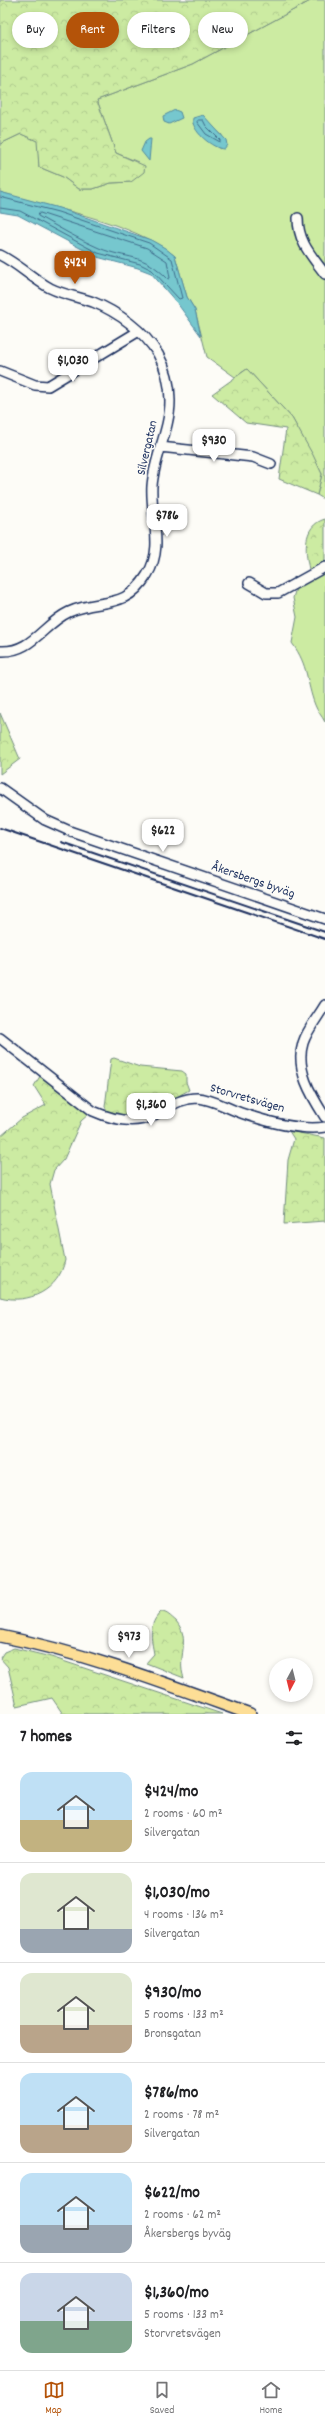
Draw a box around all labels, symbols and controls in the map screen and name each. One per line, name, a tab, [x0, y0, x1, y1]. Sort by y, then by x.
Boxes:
chip: Buy	[12, 12, 58, 48]
chip: Rent	[66, 12, 119, 48]
chip: Filters	[127, 12, 190, 48]
chip: New	[198, 12, 248, 48]
pin: $424	[51, 251, 99, 285]
text: $424	[63, 254, 87, 273]
pin: $1,030	[40, 349, 106, 383]
text: $1,030	[57, 352, 89, 371]
street label: Silvergatan	[132, 419, 164, 477]
pin: $930	[190, 429, 238, 463]
text: $930	[201, 432, 227, 451]
pin: $786	[143, 504, 191, 538]
text: $786	[155, 507, 179, 526]
pin: $622	[139, 819, 187, 853]
text: $622	[151, 822, 175, 841]
street label: Åkersbergs byväg	[209, 858, 297, 904]
street label: Storvretsvägen	[208, 1079, 286, 1119]
pin: $1,360	[118, 1093, 184, 1127]
text: $1,360	[135, 1096, 167, 1115]
pin: $973	[105, 1625, 153, 1659]
text: $973	[117, 1628, 141, 1647]
north arrow	[269, 1658, 313, 1702]
map controls	[269, 1658, 313, 1702]
text: 7 homes	[20, 1726, 72, 1750]
icon: filters	[283, 1727, 305, 1749]
text: $424/mo	[144, 1781, 198, 1805]
icon: home	[52, 1788, 100, 1836]
text: 2 rooms · 60 m²	[144, 1805, 222, 1824]
text: Silvergatan	[144, 1824, 200, 1843]
text: $1,030/mo	[144, 1882, 210, 1906]
icon: home	[52, 1889, 100, 1937]
text: 4 rooms · 136 m²	[144, 1906, 224, 1925]
text: Silvergatan	[144, 1925, 200, 1944]
text: $930/mo	[144, 1982, 201, 2006]
icon: home	[52, 1989, 100, 2037]
text: 5 rooms · 133 m²	[144, 2006, 224, 2025]
text: Bronsgatan	[144, 2025, 201, 2044]
text: $786/mo	[144, 2082, 198, 2106]
icon: home	[52, 2089, 100, 2137]
text: 2 rooms · 78 m²	[144, 2106, 219, 2125]
text: Silvergatan	[144, 2125, 200, 2144]
text: $622/mo	[144, 2182, 200, 2206]
icon: home	[52, 2189, 100, 2237]
text: 2 rooms · 62 m²	[144, 2206, 221, 2225]
text: Åkersbergs byväg	[144, 2225, 231, 2244]
text: $1,360/mo	[144, 2282, 209, 2306]
icon: home	[52, 2289, 100, 2337]
text: 5 rooms · 133 m²	[144, 2306, 224, 2325]
text: Storvretsvägen	[144, 2325, 221, 2344]
tab: Map	[43, 2379, 65, 2419]
tab: Saved	[150, 2379, 174, 2419]
tab: Home	[259, 2379, 282, 2419]

